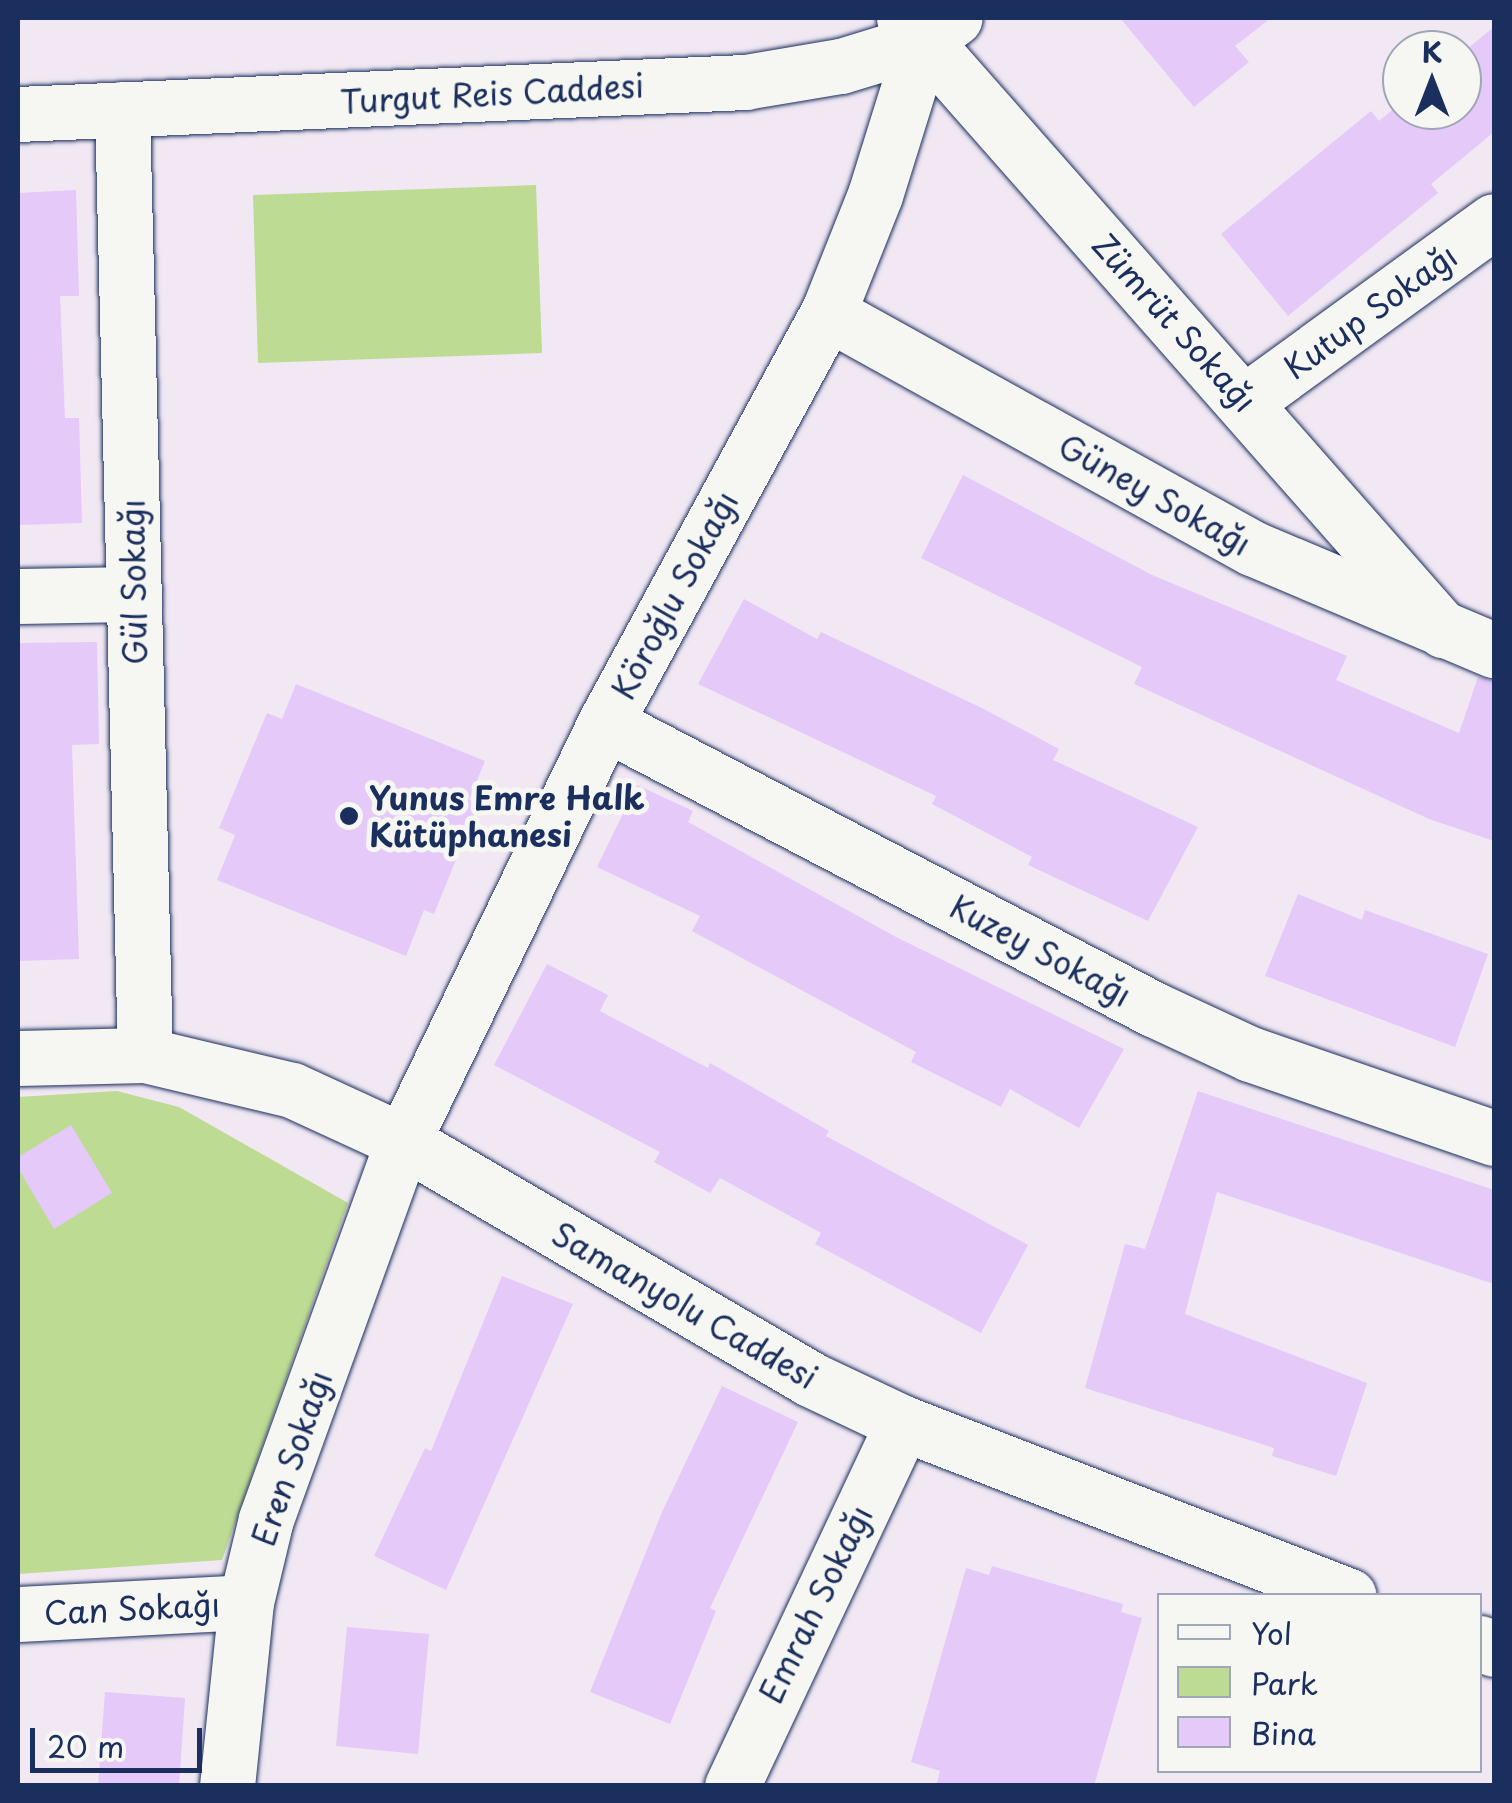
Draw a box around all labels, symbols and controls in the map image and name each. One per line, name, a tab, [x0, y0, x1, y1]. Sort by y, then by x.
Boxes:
north arrow	[1382, 30, 1482, 130]
text: K	[1422, 30, 1442, 73]
street label: Turgut Reis Caddesi	[339, 66, 645, 120]
street label: Zümrüt Sokağı	[1085, 225, 1265, 419]
street label: Kutup Sokağı	[1276, 235, 1464, 387]
street label: Güney Sokağı	[1052, 425, 1258, 563]
street label: Köroğlu Sokağı	[603, 484, 745, 706]
street label: Gül Sokağı	[112, 498, 154, 666]
place label: Yunus Emre Halk Kütüphanesi	[369, 779, 646, 854]
marker: Yunus Emre Halk Kütüphanesi	[338, 805, 360, 827]
street label: Kuzey Sokağı	[944, 886, 1138, 1014]
street label: Samanyolu Caddesi	[545, 1213, 825, 1397]
street label: Eren Sokağı	[243, 1364, 339, 1552]
street label: Emrah Sokağı	[750, 1498, 880, 1710]
street label: Can Sokağı	[43, 1584, 221, 1632]
legend	[1157, 1593, 1482, 1773]
text: Yol	[1251, 1610, 1292, 1655]
text: Park	[1251, 1660, 1318, 1705]
scale bar	[35, 1708, 208, 1770]
text: Bina	[1251, 1710, 1316, 1755]
text: 20 m	[47, 1723, 124, 1768]

